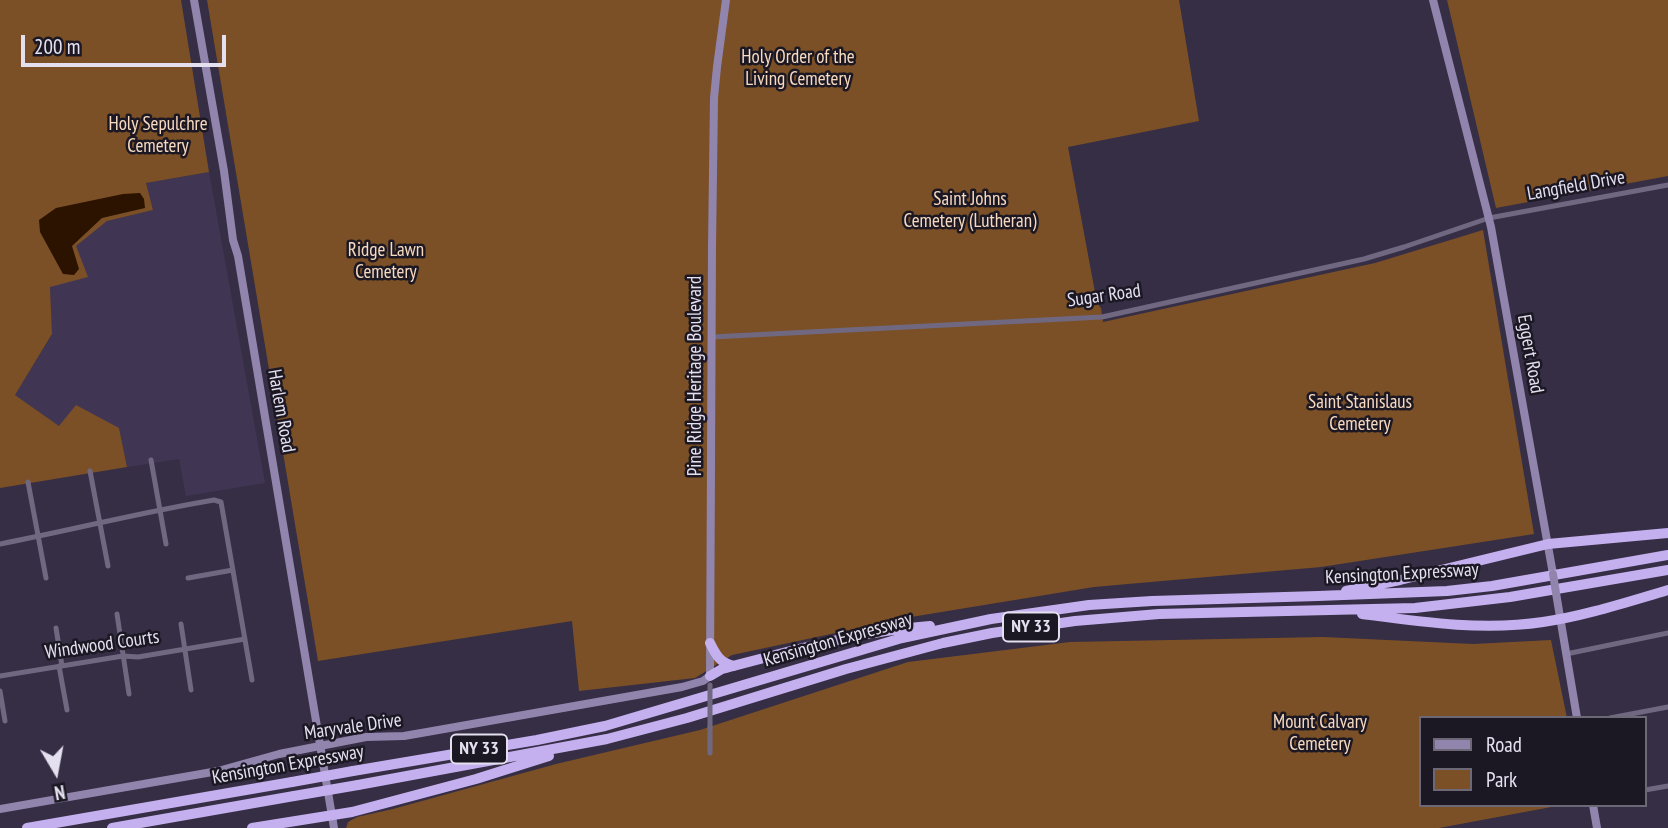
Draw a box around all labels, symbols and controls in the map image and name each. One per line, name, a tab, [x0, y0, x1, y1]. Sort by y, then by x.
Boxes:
scale bar	[24, 21, 229, 65]
text: 200 m	[34, 33, 80, 60]
park label: Holy Order of the Living Cemetery	[741, 47, 855, 91]
park label: Holy Sepulchre Cemetery	[108, 114, 208, 158]
street label: Langfield Drive	[1525, 166, 1627, 206]
park label: Saint Johns Cemetery (Lutheran)	[904, 189, 1036, 233]
park label: Ridge Lawn Cemetery	[348, 240, 424, 284]
street label: Pine Ridge Heritage Boulevard	[685, 276, 707, 476]
street label: Sugar Road	[1066, 280, 1142, 312]
street label: Eggert Road	[1512, 313, 1548, 395]
street label: Harlem Road	[262, 368, 300, 454]
park label: Saint Stanislaus Cemetery	[1308, 392, 1412, 436]
street label: Kensington Expressway	[1325, 559, 1479, 589]
street label: Kensington Expressway	[761, 608, 915, 672]
road number: NY 33	[1003, 612, 1059, 642]
street label: Windwood Courts	[43, 626, 161, 664]
street label: Maryvale Drive	[303, 709, 403, 745]
park label: Mount Calvary Cemetery	[1273, 712, 1367, 756]
legend	[1420, 716, 1647, 807]
text: Road	[1486, 731, 1522, 758]
road number: NY 33	[451, 734, 507, 764]
north arrow	[21, 737, 91, 807]
street label: Kensington Expressway	[210, 740, 366, 790]
text: Park	[1486, 766, 1517, 793]
text: N	[53, 780, 67, 805]

